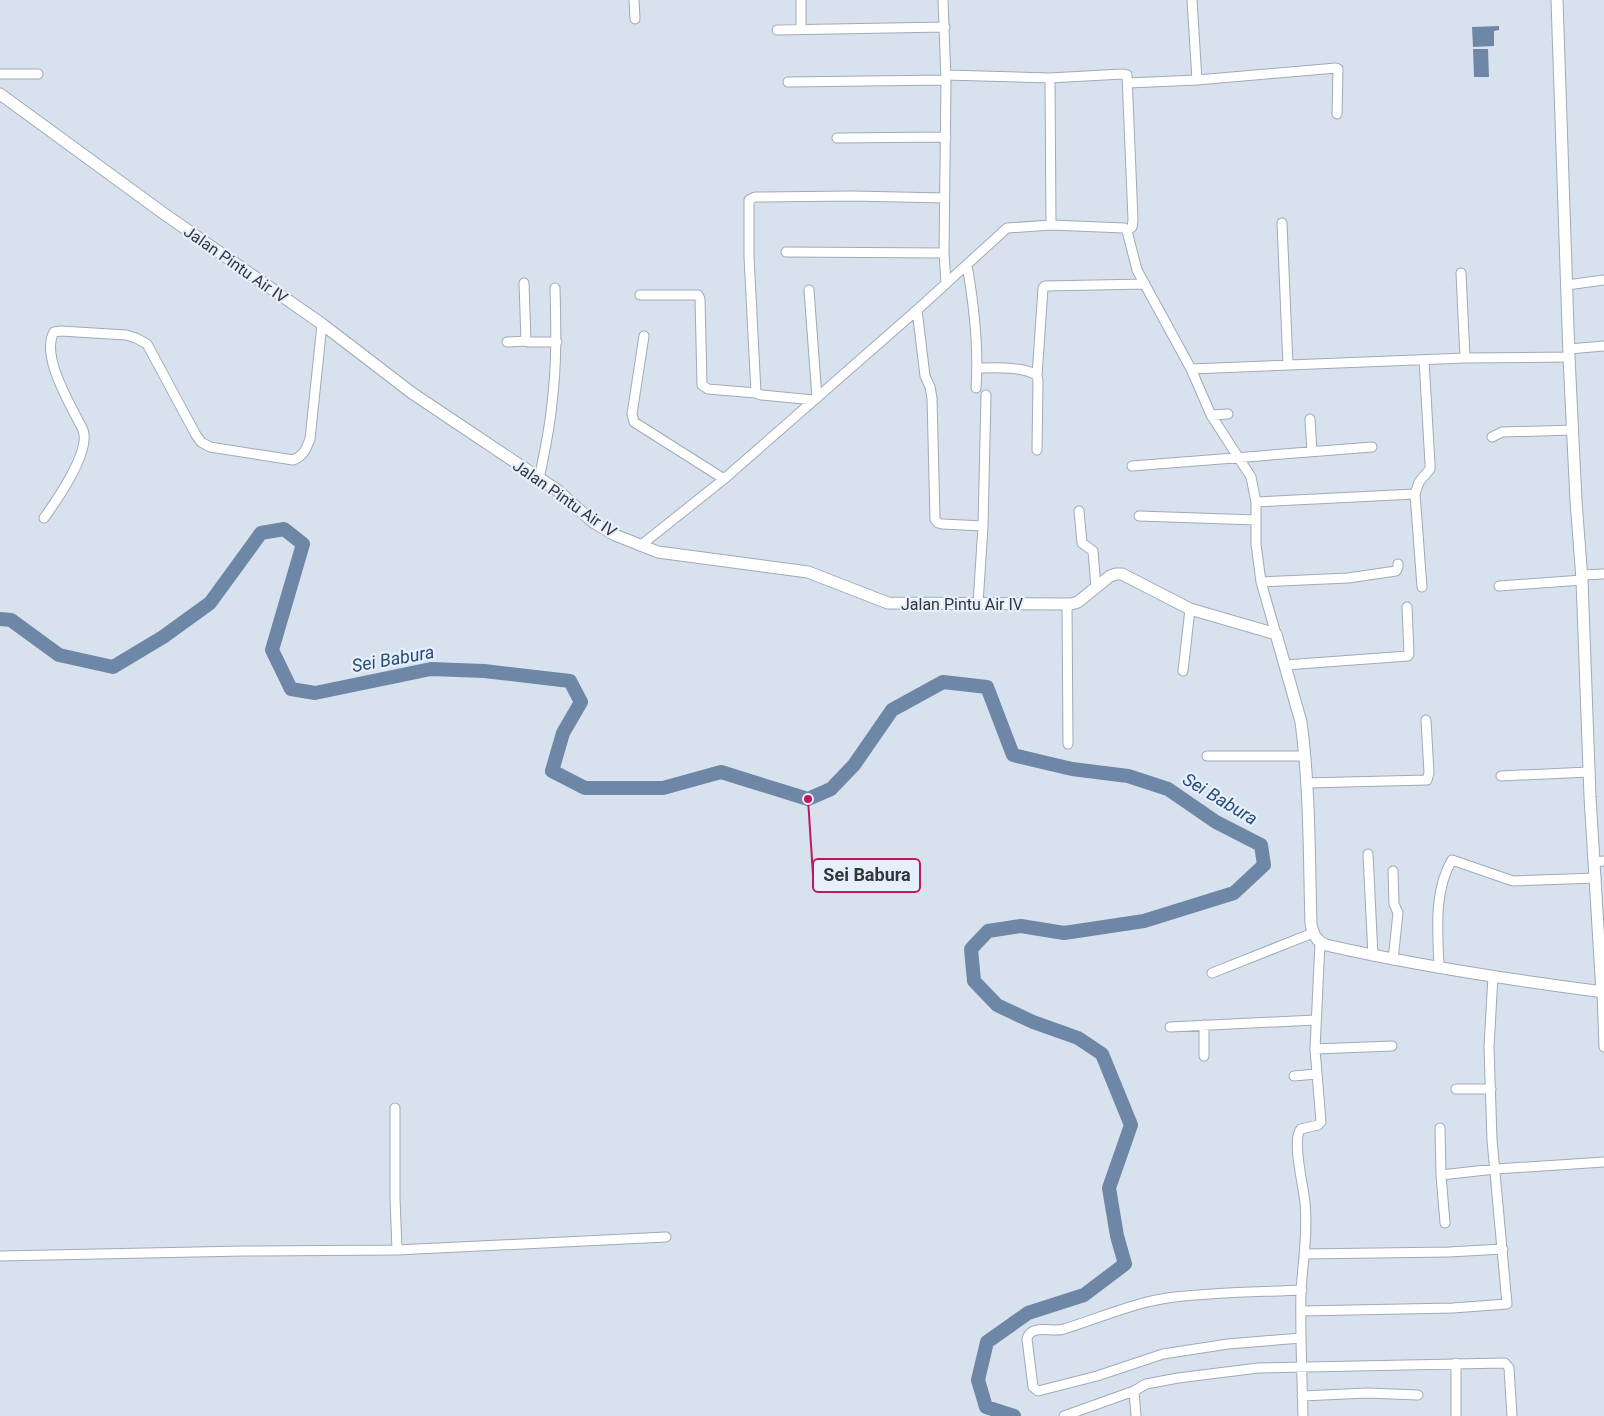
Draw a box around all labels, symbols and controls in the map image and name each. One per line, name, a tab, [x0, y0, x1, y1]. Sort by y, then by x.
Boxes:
street label: Jalan Pintu Air IV	[180, 222, 291, 307]
street label: Jalan Pintu Air IV	[509, 456, 620, 541]
street label: Jalan Pintu Air IV	[901, 595, 1023, 614]
water label: Sei Babura	[350, 641, 436, 676]
water label: Sei Babura	[1179, 768, 1261, 829]
callout: Sei Babura	[813, 859, 920, 892]
text: Sei Babura	[823, 864, 911, 885]

